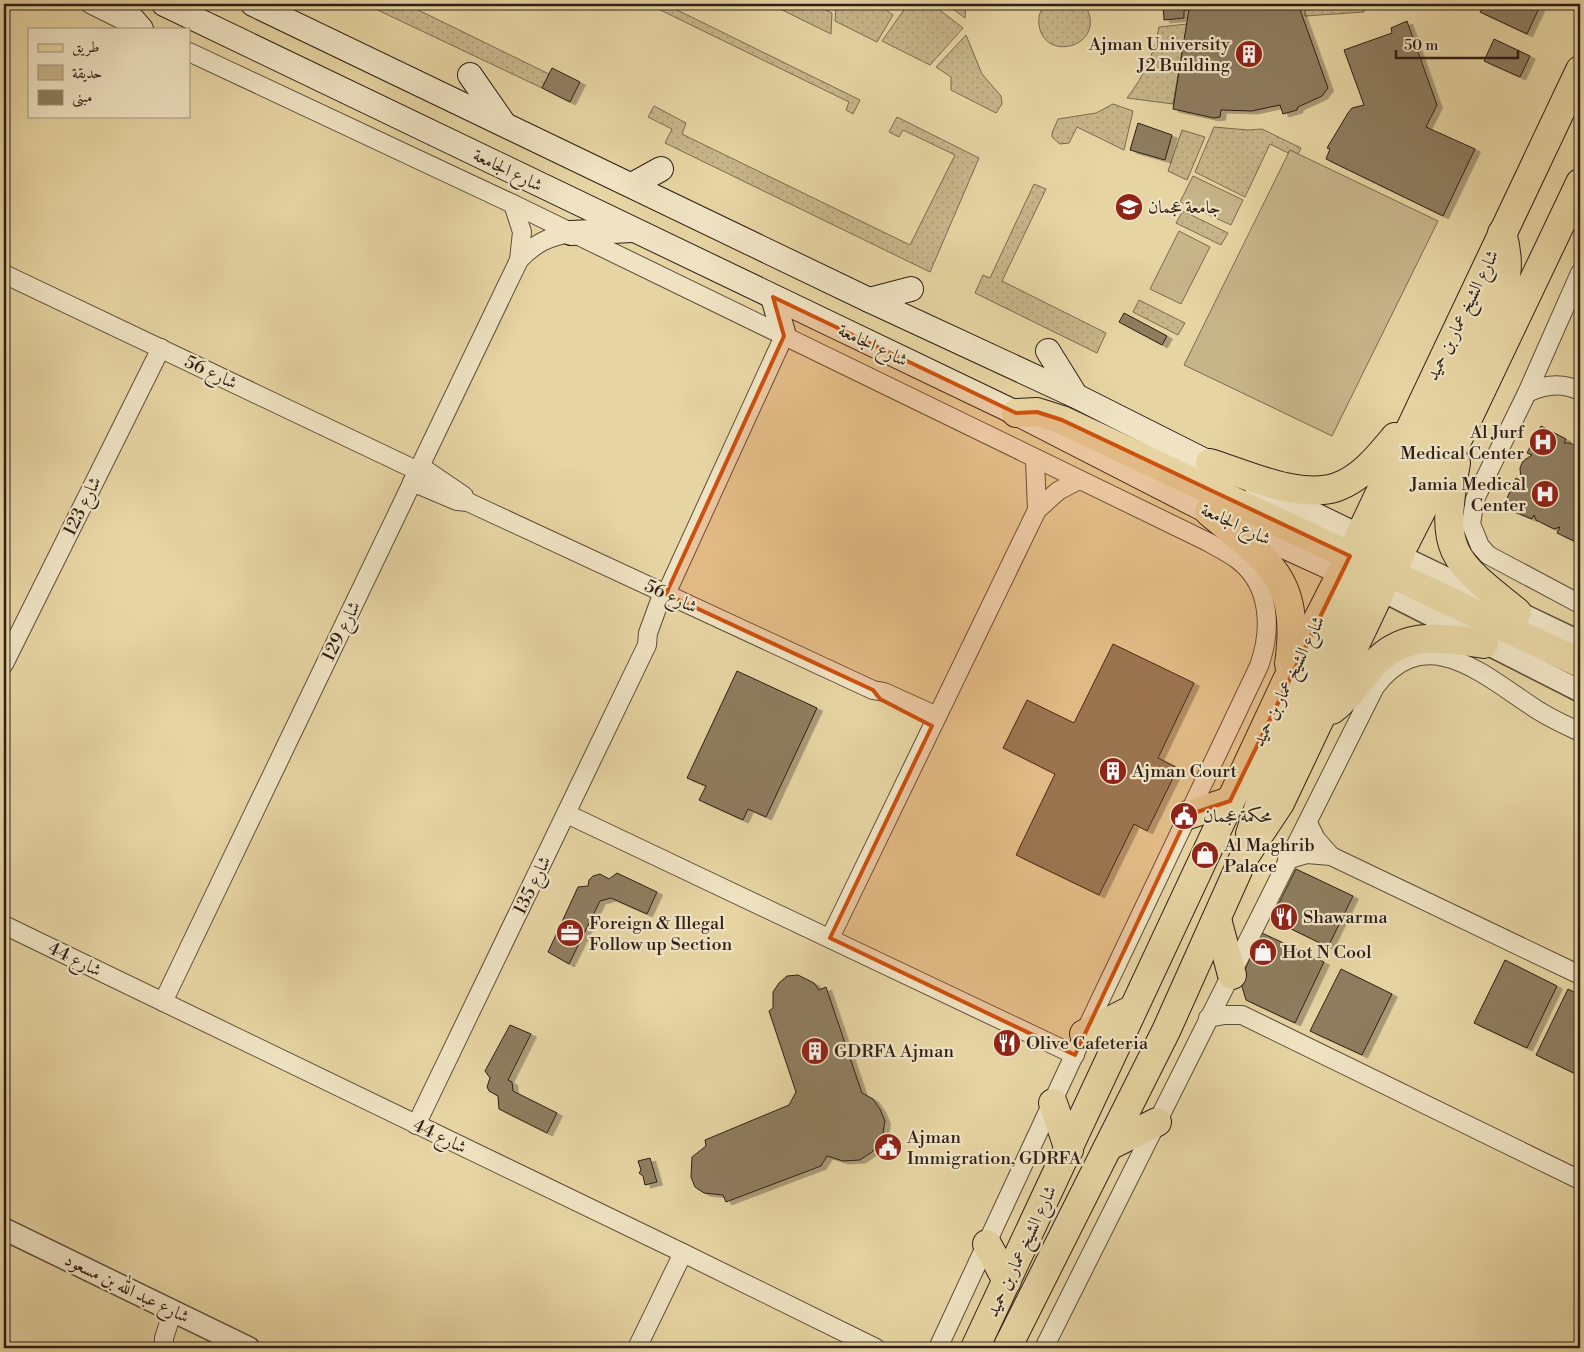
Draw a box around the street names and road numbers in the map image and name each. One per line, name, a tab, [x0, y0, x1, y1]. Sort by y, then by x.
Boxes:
street label: شارع الجامعة	[468, 144, 546, 200]
street label: شارع الشيخ عمار بن حميد	[1421, 246, 1508, 386]
street label: شارع الجامعة	[833, 319, 911, 375]
street label: شارع 56	[179, 350, 241, 397]
street label: شارع 123	[58, 473, 109, 541]
street label: شارع الجامعة	[1196, 498, 1275, 553]
street label: شارع 56	[639, 574, 701, 621]
street label: شارع 129	[317, 597, 369, 666]
street label: شارع الشيخ عمار بن حميد	[1247, 612, 1334, 752]
street label: شارع 135	[508, 852, 559, 920]
street label: شارع 44	[43, 937, 105, 985]
street label: شارع 44	[408, 1114, 470, 1162]
street label: شارع الشيخ عمار بن حميد	[981, 1182, 1066, 1322]
street label: شارع عبد الله بن مسعود	[59, 1246, 194, 1331]

